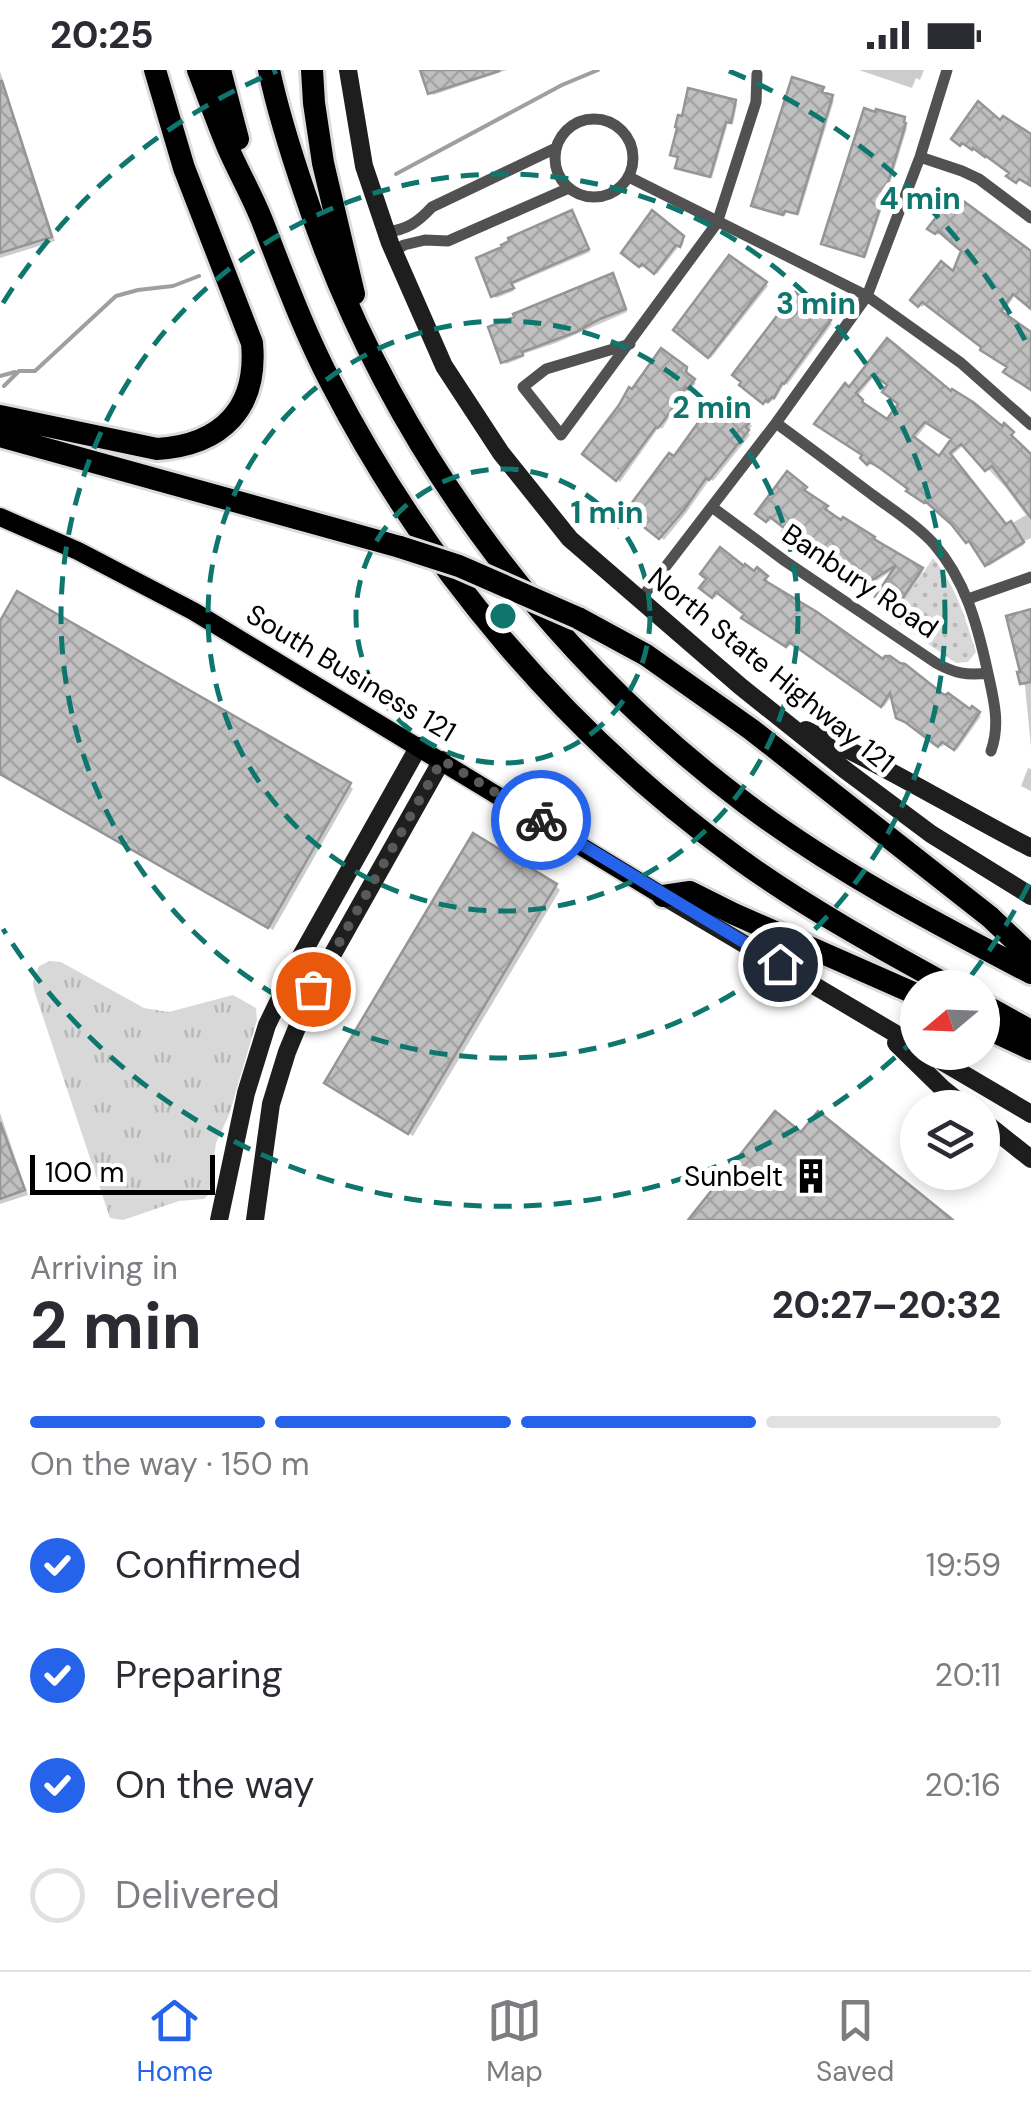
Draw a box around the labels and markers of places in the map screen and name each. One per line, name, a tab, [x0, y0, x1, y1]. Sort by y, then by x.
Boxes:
centre of rings	[485, 598, 521, 634]
pin	[738, 922, 823, 1007]
pin	[271, 947, 356, 1032]
building icon: Sunbelt	[792, 1157, 830, 1195]
place label: Sunbelt	[684, 1158, 783, 1195]

